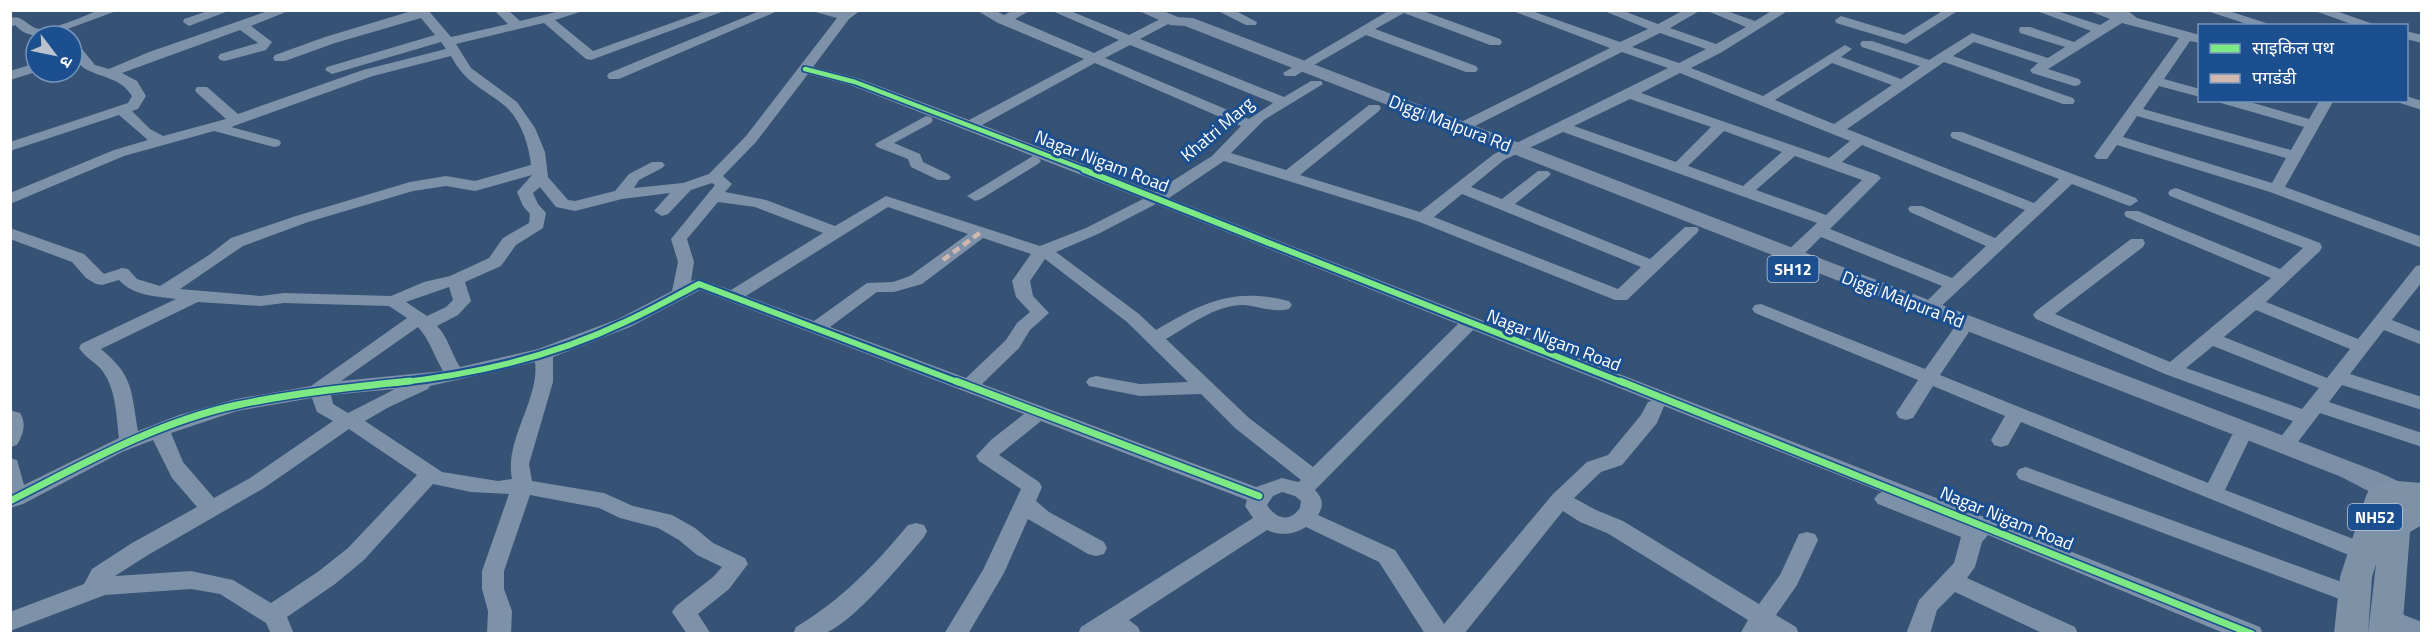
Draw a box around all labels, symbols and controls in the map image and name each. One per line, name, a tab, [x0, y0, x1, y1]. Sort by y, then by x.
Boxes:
north arrow	[24, 24, 84, 84]
legend	[2198, 24, 2408, 102]
text: साइकिल पथ	[2252, 34, 2335, 61]
text: उ	[54, 52, 79, 73]
text: पगडंडी	[2252, 64, 2297, 91]
street label: Diggi Malpura Rd	[1385, 87, 1515, 159]
street label: Khatri Marg	[1174, 90, 1260, 168]
street label: Nagar Nigam Road	[1031, 123, 1173, 199]
road number: SH12	[1768, 256, 1818, 282]
street label: Diggi Malpura Rd	[1838, 263, 1968, 335]
street label: Nagar Nigam Road	[1483, 302, 1625, 378]
street label: Nagar Nigam Road	[1936, 479, 2078, 557]
road number: NH52	[2348, 504, 2402, 530]

